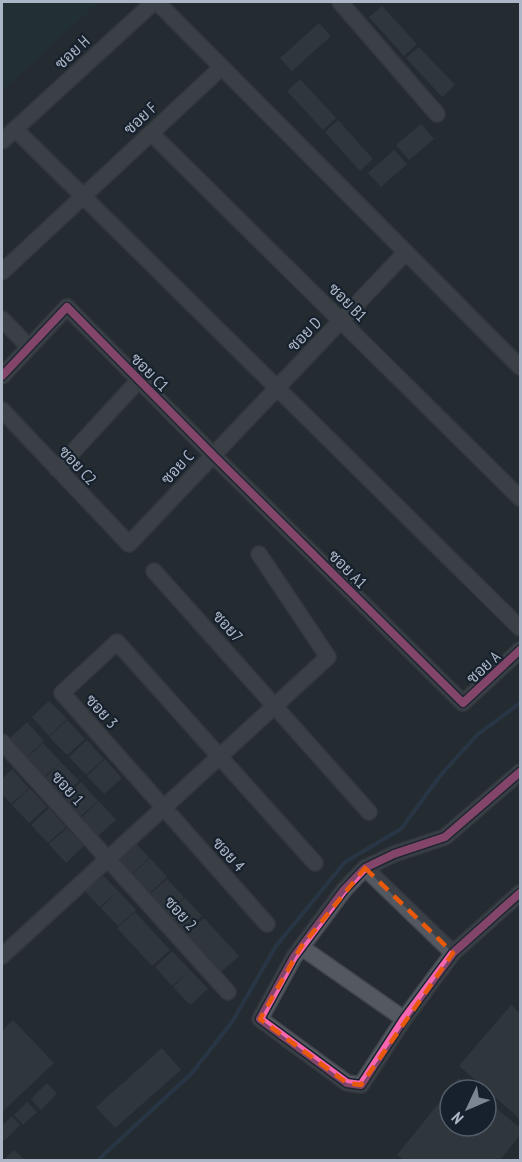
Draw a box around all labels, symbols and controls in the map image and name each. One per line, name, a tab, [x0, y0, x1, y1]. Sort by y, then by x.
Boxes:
street label: ซอย H	[50, 31, 94, 73]
street label: ซอย F	[119, 98, 161, 138]
street label: ซอย B1	[324, 278, 372, 326]
street label: ซอย D	[283, 313, 325, 355]
street label: ซอย C1	[127, 349, 173, 395]
street label: ซอย C2	[55, 441, 101, 489]
street label: ซอย C	[156, 446, 198, 488]
street label: ซอย A1	[324, 545, 372, 593]
street label: ซอย7	[209, 606, 247, 646]
street label: ซอย A	[462, 646, 505, 688]
street label: ซอย 3	[82, 690, 122, 732]
street label: ซอย 1	[48, 767, 88, 809]
street label: ซอย 4	[209, 833, 249, 875]
street label: ซอย 2	[161, 892, 201, 934]
north arrow	[438, 1078, 498, 1138]
text: N	[447, 1108, 467, 1128]

